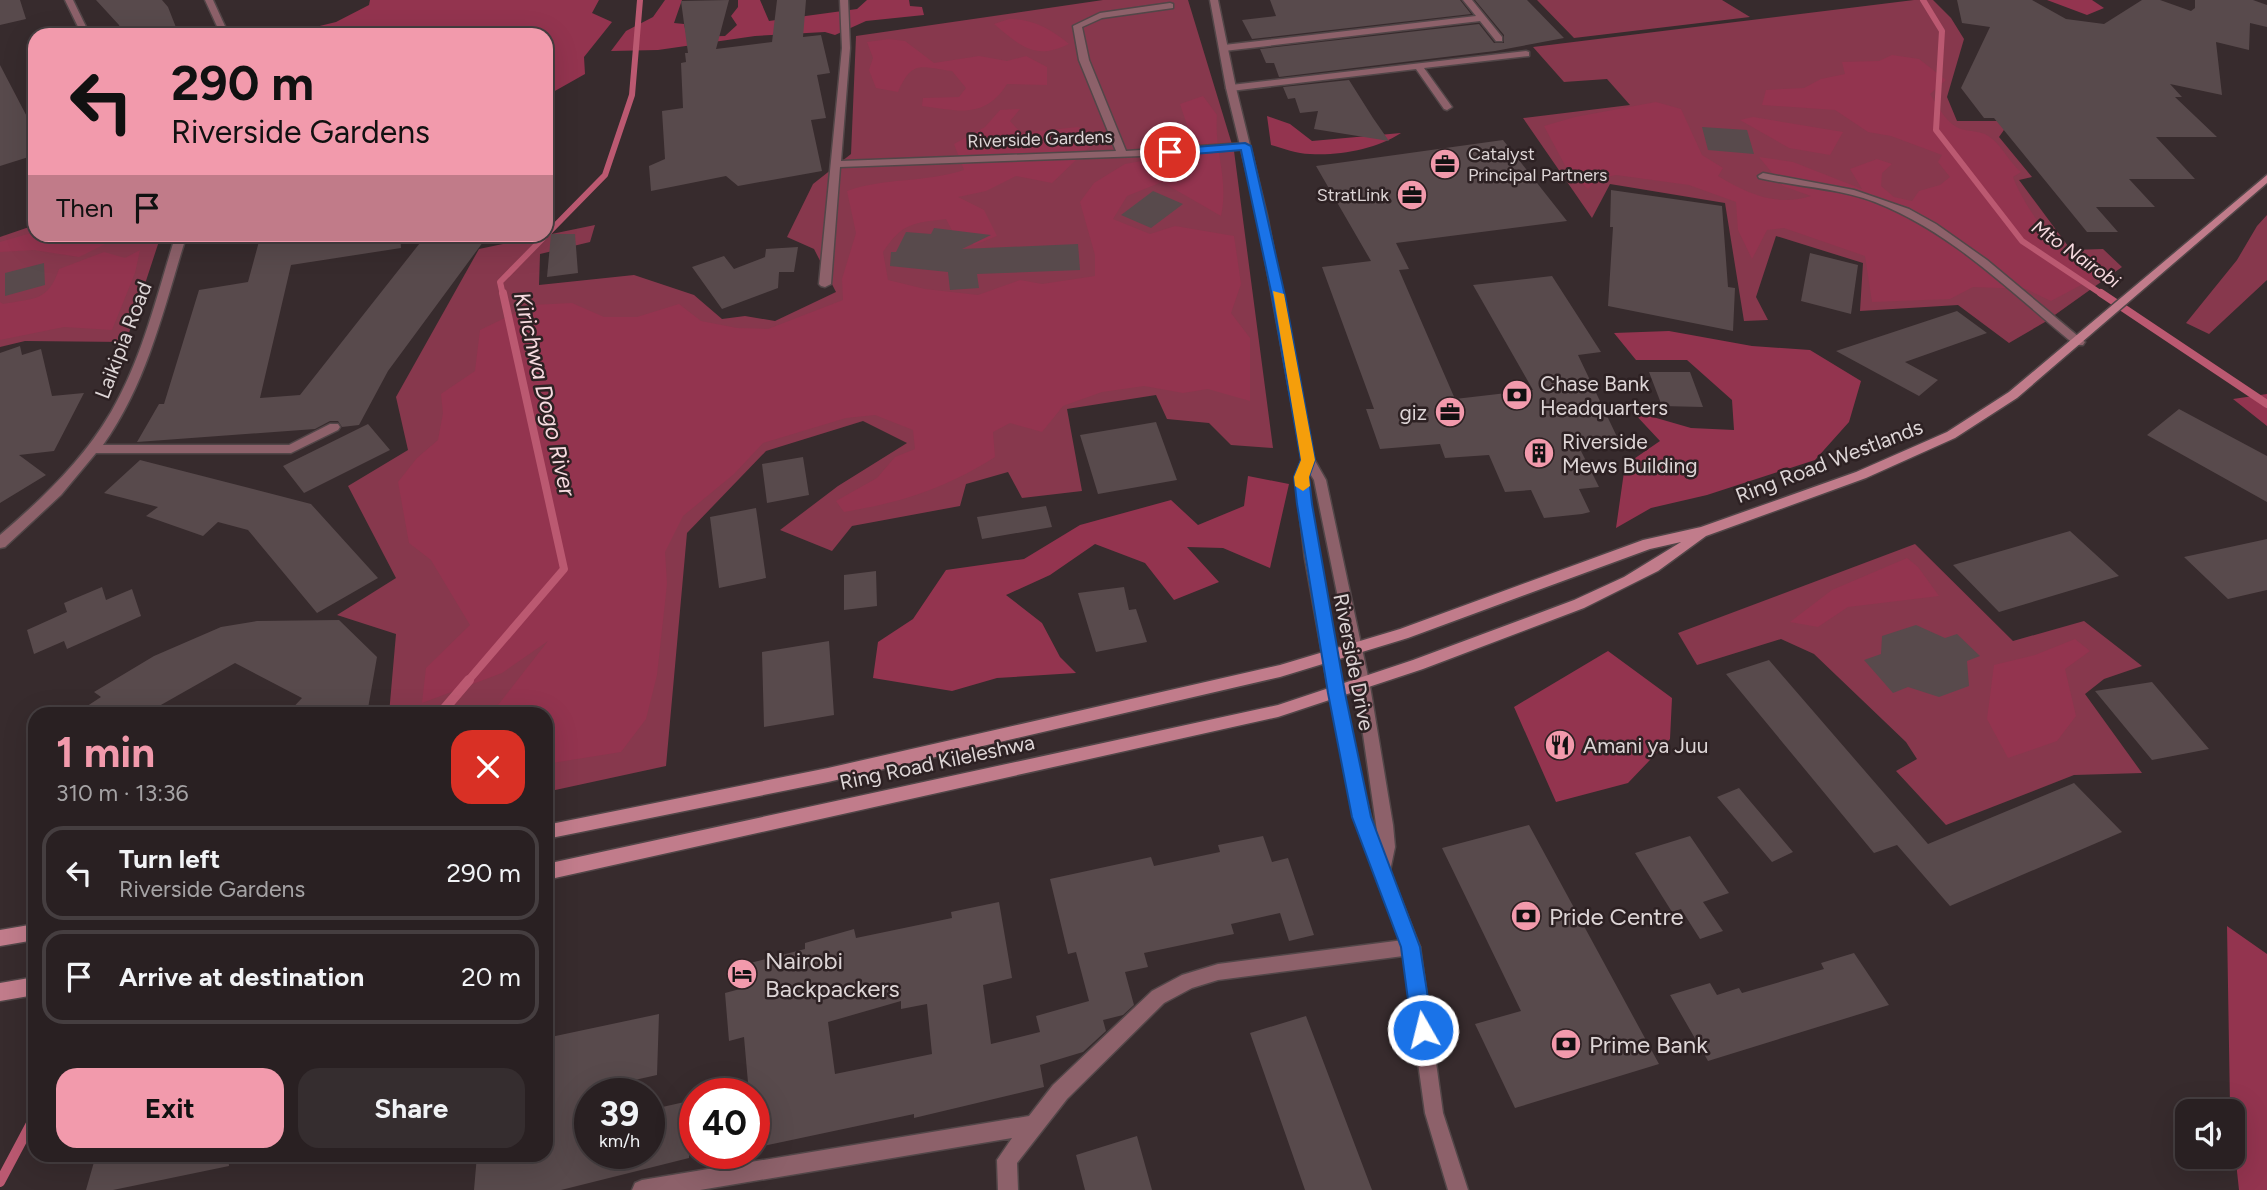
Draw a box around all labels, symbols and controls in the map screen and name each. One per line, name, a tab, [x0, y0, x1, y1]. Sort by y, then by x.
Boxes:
text: 290 m	[171, 53, 314, 112]
icon: left	[56, 56, 147, 147]
text: Riverside Gardens	[171, 113, 430, 151]
pin	[1140, 122, 1200, 182]
street label: Riverside Gardens	[967, 125, 1113, 153]
icon: arrive	[1151, 133, 1189, 171]
place label: Catalyst Principal Partners	[1468, 143, 1607, 186]
office icon: Catalyst Principal Partners	[1428, 147, 1462, 181]
office icon: StratLink	[1395, 178, 1429, 212]
place label: StratLink	[1317, 184, 1389, 206]
icon: arrive	[128, 189, 166, 227]
text: Then	[56, 192, 114, 224]
water label: Mto Nairobi	[2027, 215, 2125, 293]
street label: Laikipia Road	[89, 278, 157, 402]
water label: Kirichwa Dogo River	[508, 289, 582, 500]
place label: Chase Bank Headquarters	[1540, 371, 1668, 420]
bank icon: Chase Bank Headquarters	[1500, 378, 1534, 412]
office icon: giz	[1433, 395, 1467, 429]
place label: giz	[1399, 400, 1427, 425]
street label: Ring Road Westlands	[1732, 414, 1926, 508]
place label: Riverside Mews Building	[1562, 429, 1698, 478]
building icon: Riverside Mews Building	[1522, 436, 1556, 470]
street label: Riverside Drive	[1328, 591, 1380, 733]
text: 1 min	[56, 727, 155, 778]
restaurant icon: Amani ya Juu	[1543, 728, 1577, 762]
street label: Ring Road Kileleshwa	[837, 729, 1037, 795]
button: close	[451, 730, 525, 804]
place label: Amani ya Juu	[1583, 733, 1709, 758]
text: 310 m · 13:36	[56, 779, 189, 807]
text: Turn left	[119, 843, 220, 875]
icon: left	[60, 854, 98, 892]
text: 290 m	[447, 857, 521, 889]
text: Riverside Gardens	[119, 875, 305, 903]
bank icon: Pride Centre	[1509, 899, 1543, 933]
place label: Pride Centre	[1549, 902, 1684, 931]
place label: Nairobi Backpackers	[765, 946, 900, 1003]
hotel icon: Nairobi Backpackers	[725, 957, 759, 991]
icon: arrive	[60, 958, 98, 996]
text: Arrive at destination	[119, 961, 364, 993]
text: 20 m	[461, 961, 521, 993]
position arrow	[1386, 993, 1460, 1067]
bank icon: Prime Bank	[1549, 1027, 1583, 1061]
place label: Prime Bank	[1589, 1030, 1708, 1059]
button: Exit	[56, 1068, 284, 1148]
button: Share	[298, 1068, 525, 1148]
speed limit sign: 40	[679, 1078, 770, 1169]
text: 39	[600, 1093, 639, 1135]
map controls	[2175, 1099, 2245, 1169]
button: sound	[2175, 1099, 2245, 1169]
text: km/h	[599, 1130, 640, 1152]

